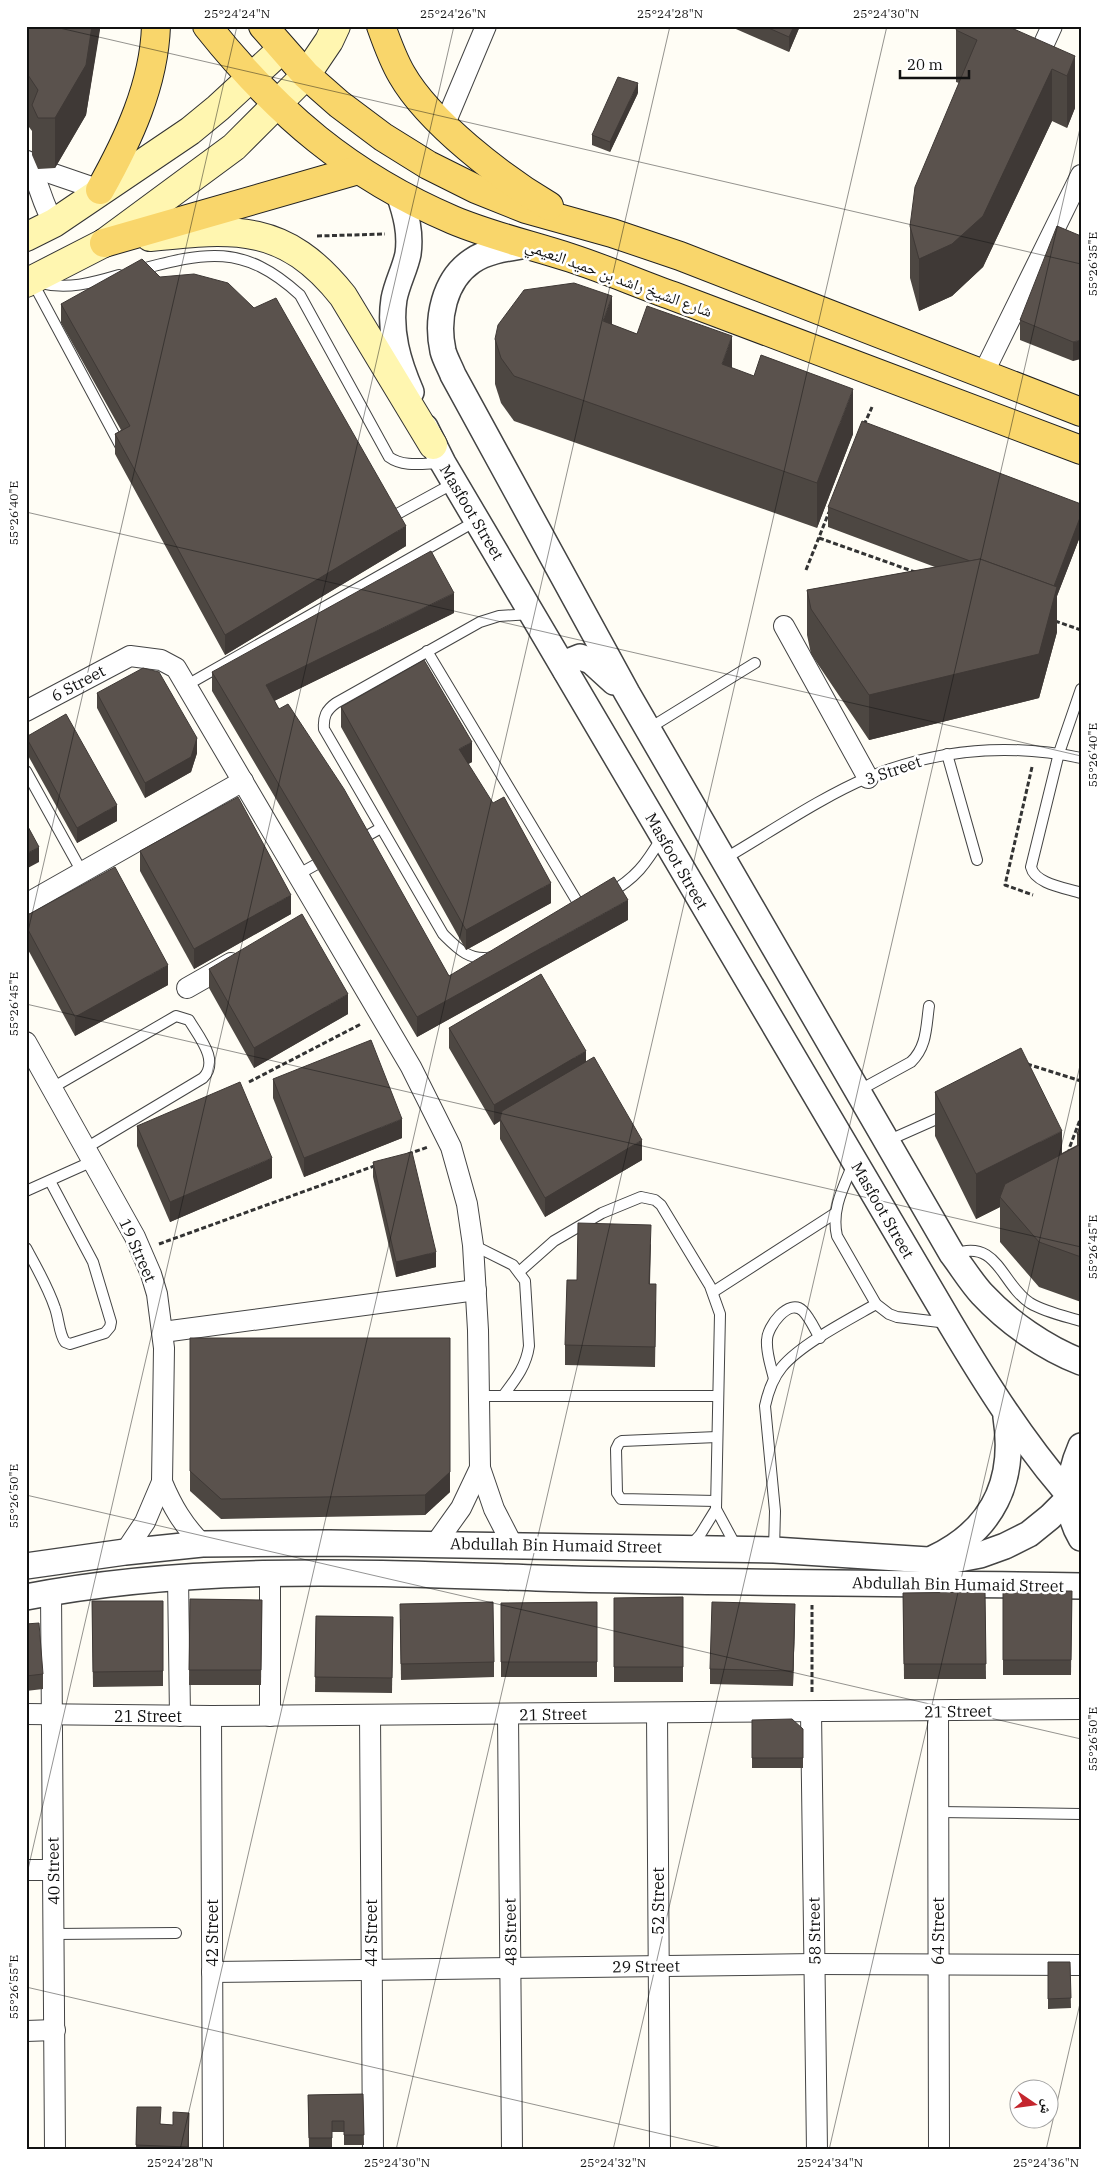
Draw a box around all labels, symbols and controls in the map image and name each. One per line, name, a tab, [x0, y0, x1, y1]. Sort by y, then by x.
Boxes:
text: 25°24'24"N	[204, 6, 270, 21]
text: 25°24'26"N	[420, 6, 486, 21]
text: 25°24'28"N	[637, 6, 703, 21]
text: 25°24'30"N	[853, 6, 919, 21]
scale bar	[900, 48, 968, 80]
text: 20 m	[907, 55, 943, 74]
text: 55°26'35"E	[1085, 232, 1100, 296]
street label: شارع الشيخ راشد بن حميد النعيمي	[522, 235, 715, 324]
street label: Masfoot Street	[436, 460, 509, 564]
text: 55°26'40"E	[6, 481, 21, 545]
street label: 6 Street	[48, 660, 109, 706]
text: 55°26'40"E	[1085, 723, 1100, 787]
street label: 3 Street	[862, 751, 924, 789]
street label: Masfoot Street	[641, 809, 713, 913]
text: 55°26'45"E	[6, 972, 21, 1036]
street label: Masfoot Street	[847, 1158, 919, 1262]
street label: 19 Street	[115, 1215, 161, 1285]
text: 55°26'45"E	[1085, 1215, 1100, 1279]
text: 55°26'50"E	[6, 1464, 21, 1528]
street label: Abdullah Bin Humaid Street	[450, 1533, 662, 1557]
street label: Abdullah Bin Humaid Street	[852, 1572, 1064, 1596]
street label: 21 Street	[924, 1700, 992, 1722]
street label: 21 Street	[519, 1703, 587, 1725]
street label: 21 Street	[114, 1706, 182, 1726]
text: 55°26'50"E	[1085, 1707, 1100, 1771]
street label: 40 Street	[42, 1837, 64, 1905]
street label: 52 Street	[648, 1867, 668, 1935]
street label: 58 Street	[803, 1897, 825, 1965]
street label: 64 Street	[928, 1897, 948, 1965]
street label: 48 Street	[499, 1898, 521, 1966]
street label: 42 Street	[202, 1899, 222, 1967]
street label: 44 Street	[361, 1899, 381, 1967]
text: 55°26'55"E	[6, 1955, 21, 2019]
street label: 29 Street	[612, 1955, 680, 1977]
north arrow	[1010, 2078, 1060, 2128]
text: ش	[1036, 2098, 1057, 2116]
text: 25°24'28"N	[147, 2155, 213, 2170]
text: 25°24'30"N	[364, 2155, 430, 2170]
text: 25°24'32"N	[580, 2155, 646, 2170]
text: 25°24'34"N	[797, 2155, 863, 2170]
text: 25°24'36"N	[1013, 2155, 1079, 2170]

